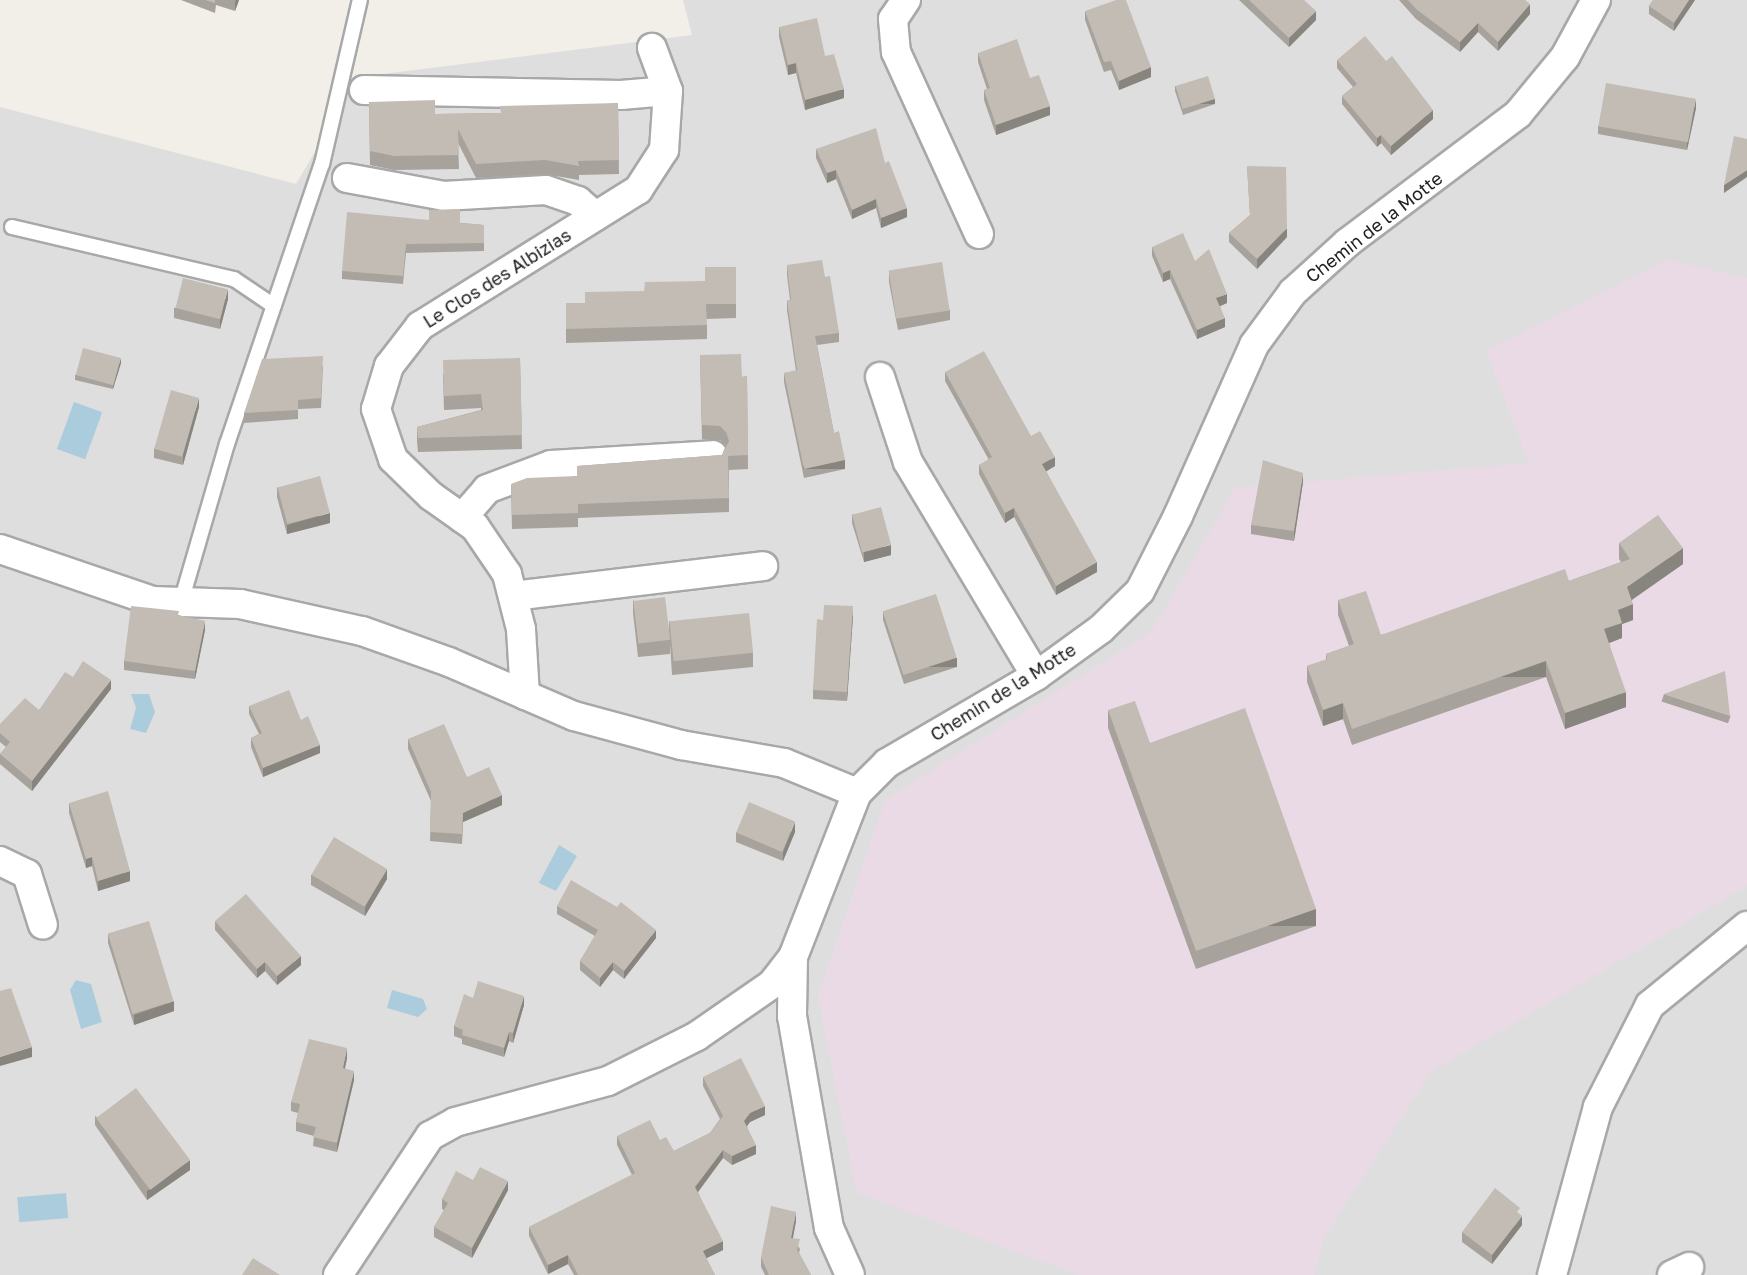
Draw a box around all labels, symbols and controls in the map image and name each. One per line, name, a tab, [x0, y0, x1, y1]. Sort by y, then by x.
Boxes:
street label: Chemin de la Motte	[1301, 167, 1447, 287]
street label: Le Clos des Albizias	[419, 224, 575, 332]
street label: Chemin de la Motte	[926, 638, 1080, 746]

